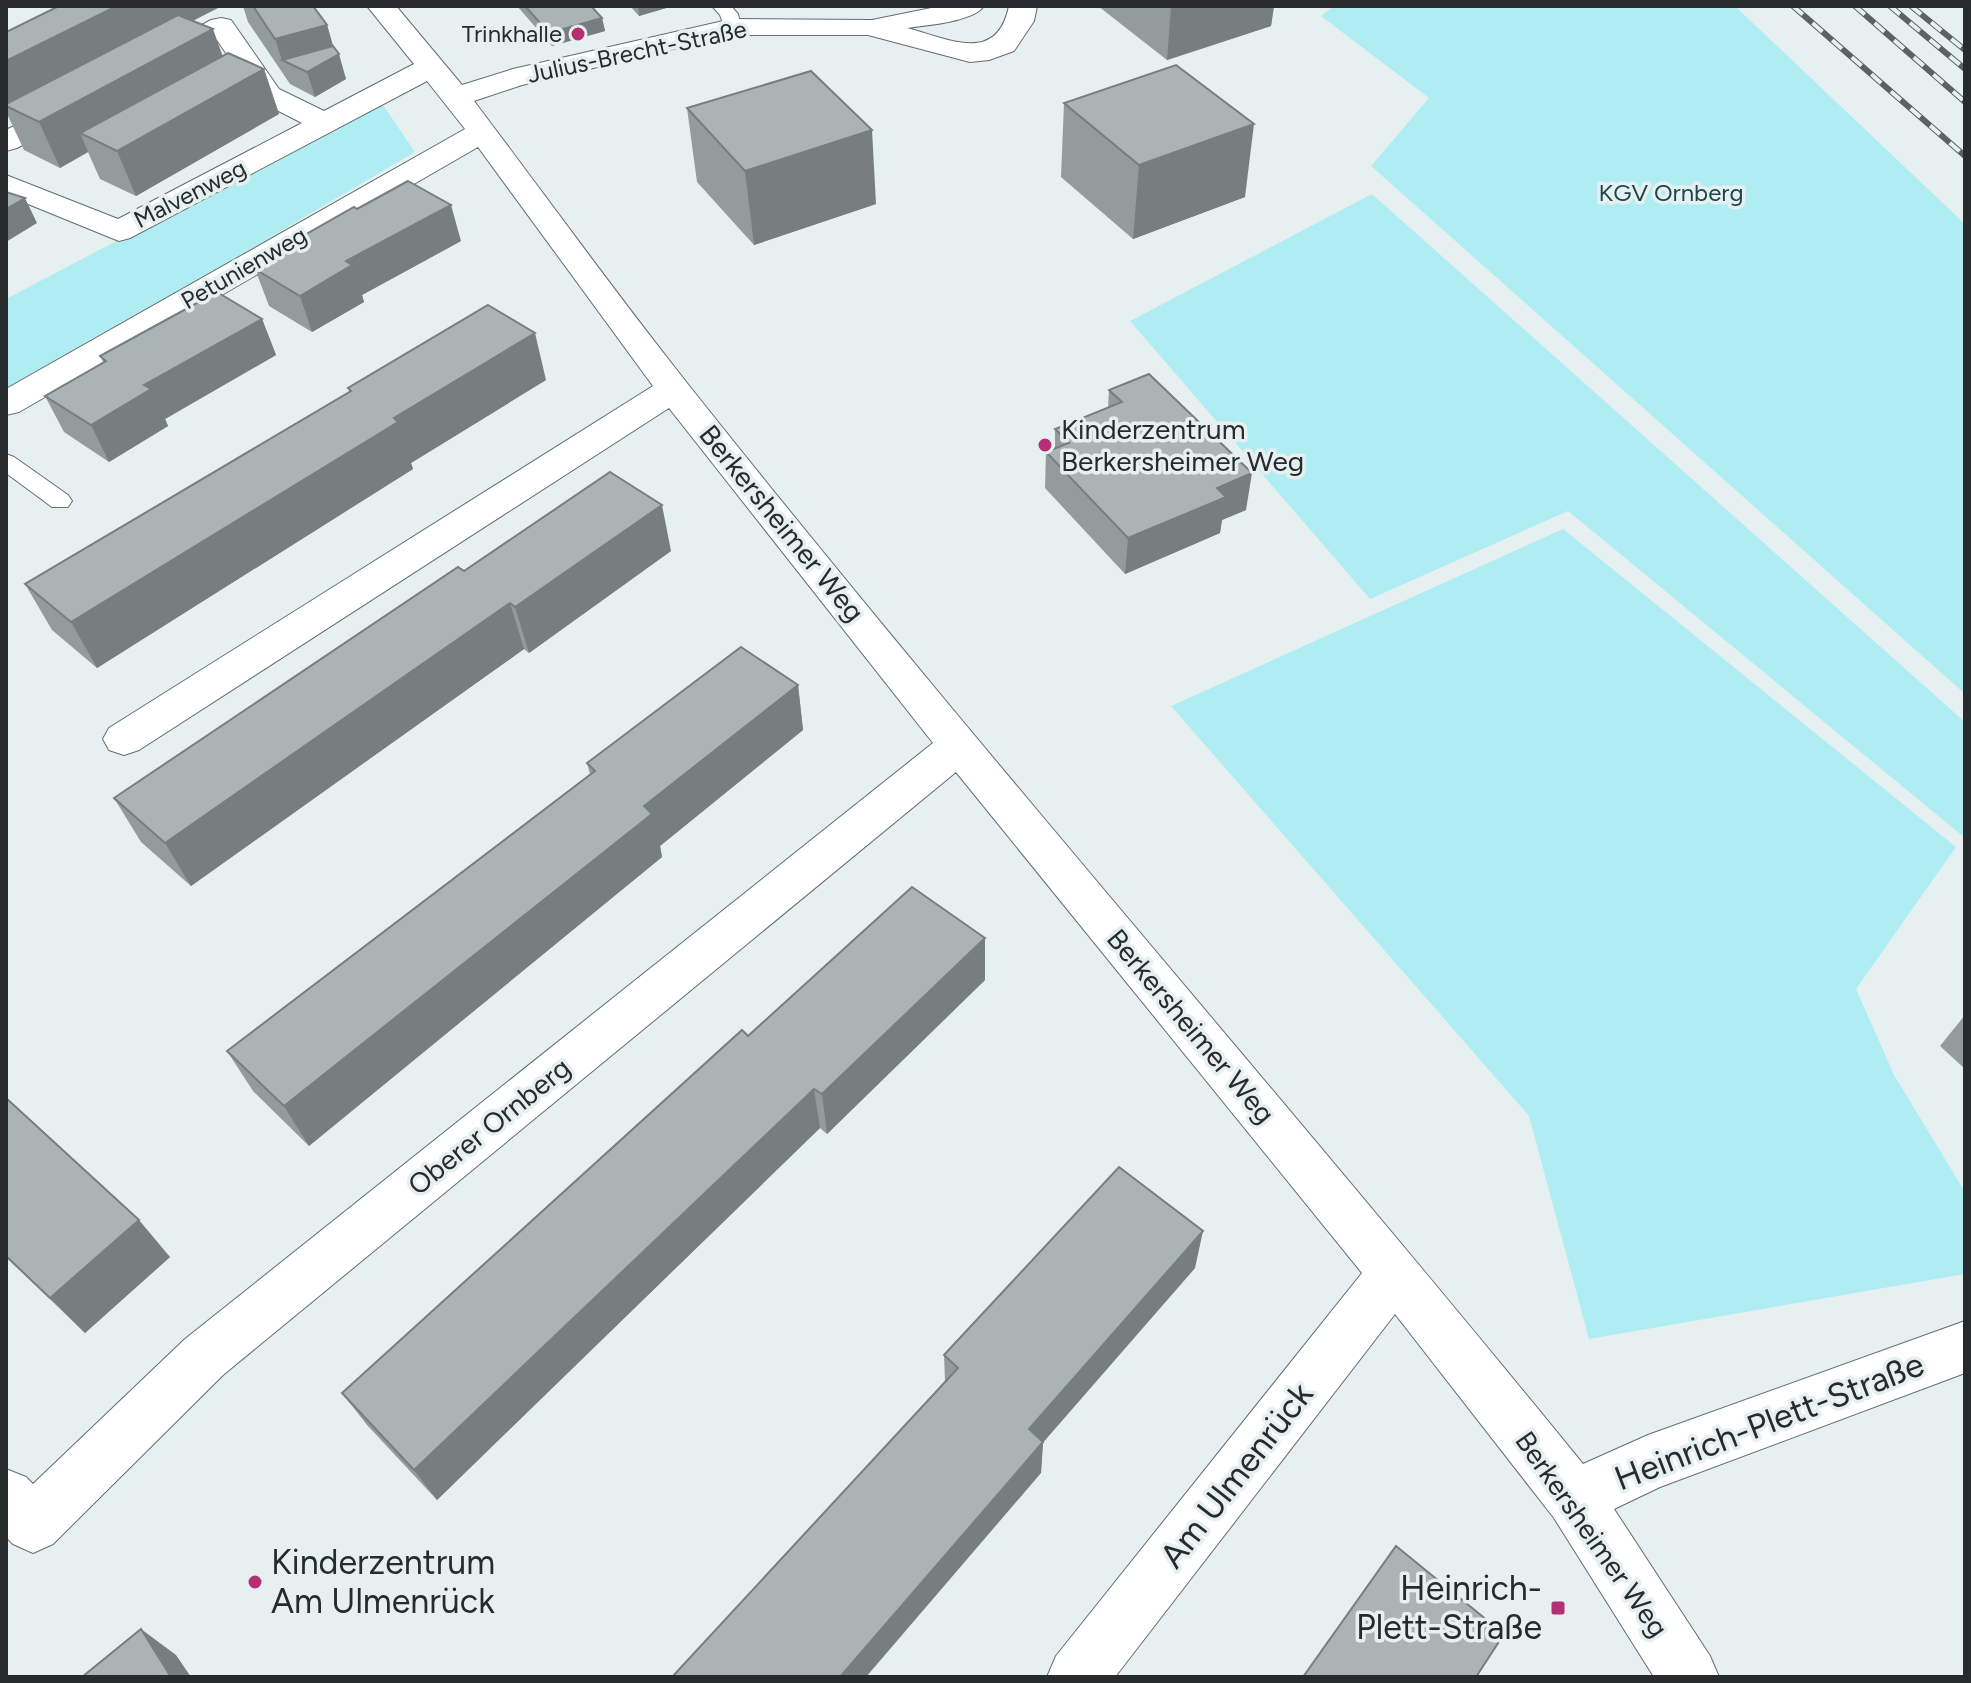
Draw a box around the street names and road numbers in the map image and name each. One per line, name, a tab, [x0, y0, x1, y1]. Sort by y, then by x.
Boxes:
street label: Julius-Brecht-Straße	[525, 14, 749, 89]
street label: Malvenweg	[129, 153, 251, 234]
street label: Petunienweg	[176, 220, 312, 315]
street label: Berkersheimer Weg	[692, 418, 872, 628]
street label: Berkersheimer Weg	[1100, 922, 1282, 1130]
street label: Oberer Ornberg	[401, 1050, 577, 1202]
street label: Heinrich-Plett-Straße	[1609, 1344, 1930, 1499]
street label: Am Ulmenrück	[1151, 1374, 1322, 1576]
street label: Berkersheimer Weg	[1508, 1425, 1676, 1643]

